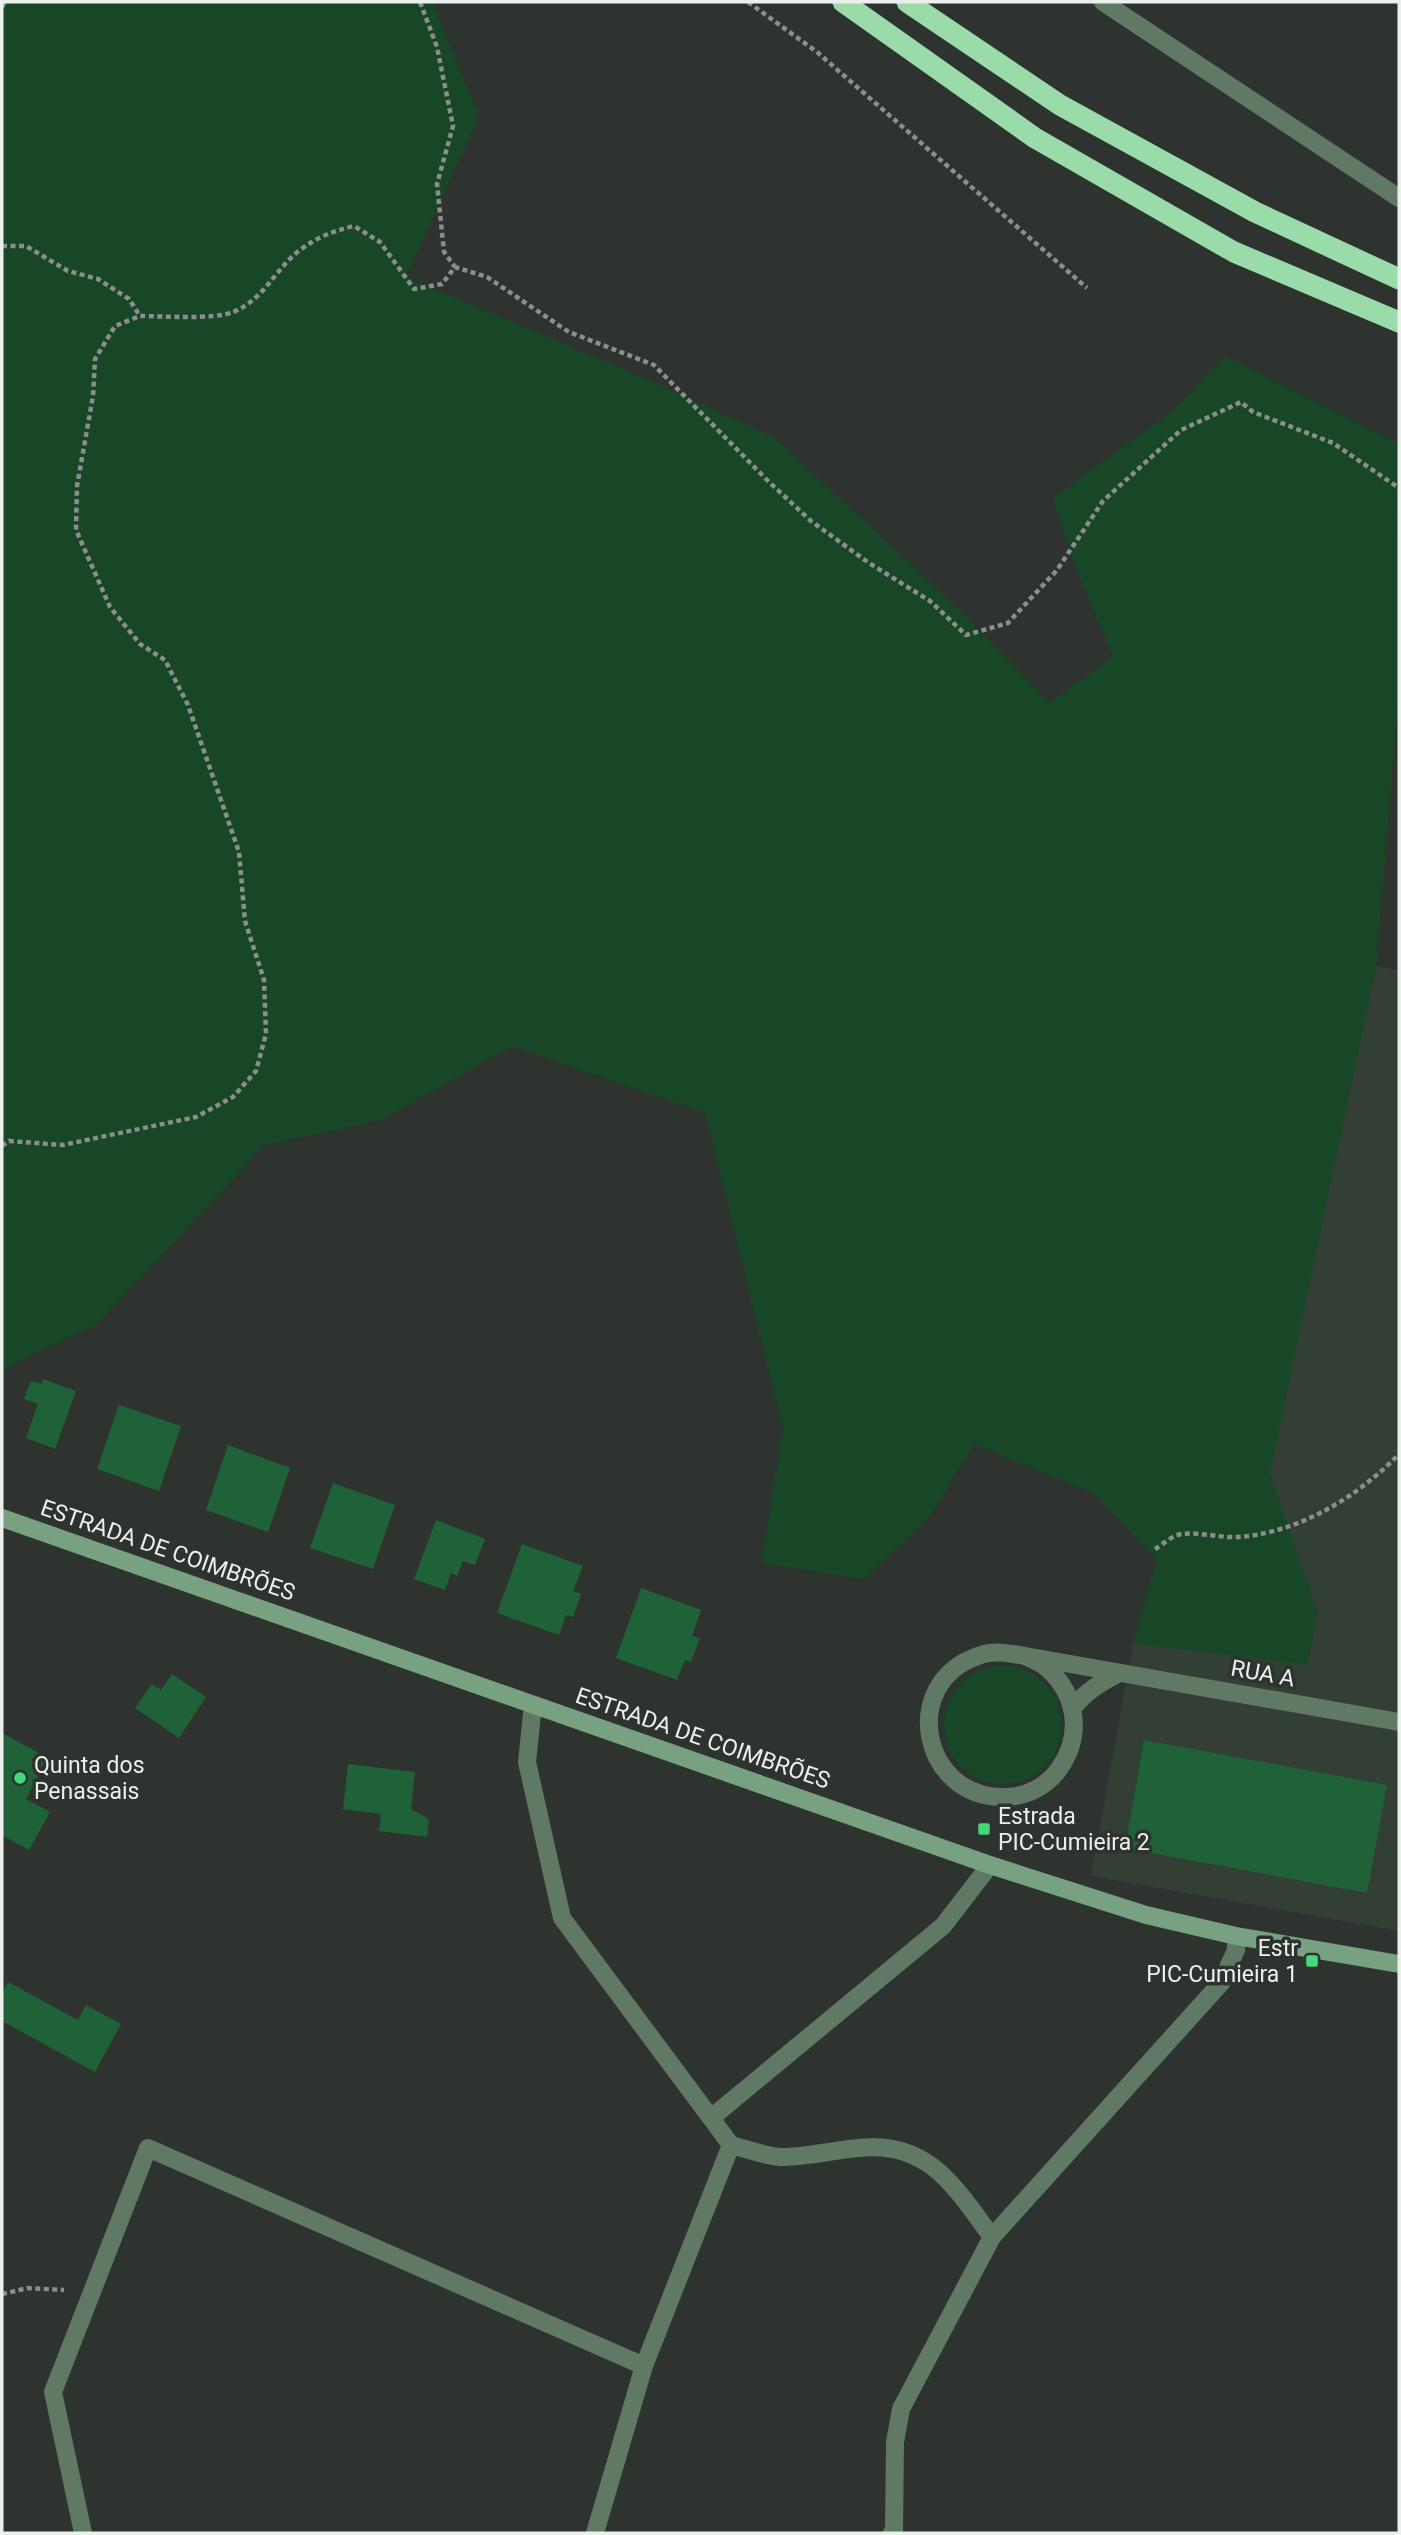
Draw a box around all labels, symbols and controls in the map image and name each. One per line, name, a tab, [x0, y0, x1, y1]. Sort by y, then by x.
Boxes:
street label: ESTRADA DE COIMBRÕES	[37, 1493, 299, 1607]
street label: RUA A	[1229, 1655, 1297, 1692]
street label: ESTRADA DE COIMBRÕES	[572, 1681, 834, 1795]
place label: Quinta dos Penassais	[34, 1752, 145, 1805]
marker: Quinta dos Penassais	[12, 1770, 28, 1786]
place label: Estrada PIC-Cumieira 2	[998, 1803, 1150, 1856]
marker: Estrada PIC-Cumieira 2	[976, 1821, 992, 1837]
place label: Estr PIC-Cumieira 1	[1146, 1935, 1298, 1988]
marker: Estr PIC-Cumieira 1	[1304, 1953, 1320, 1969]

